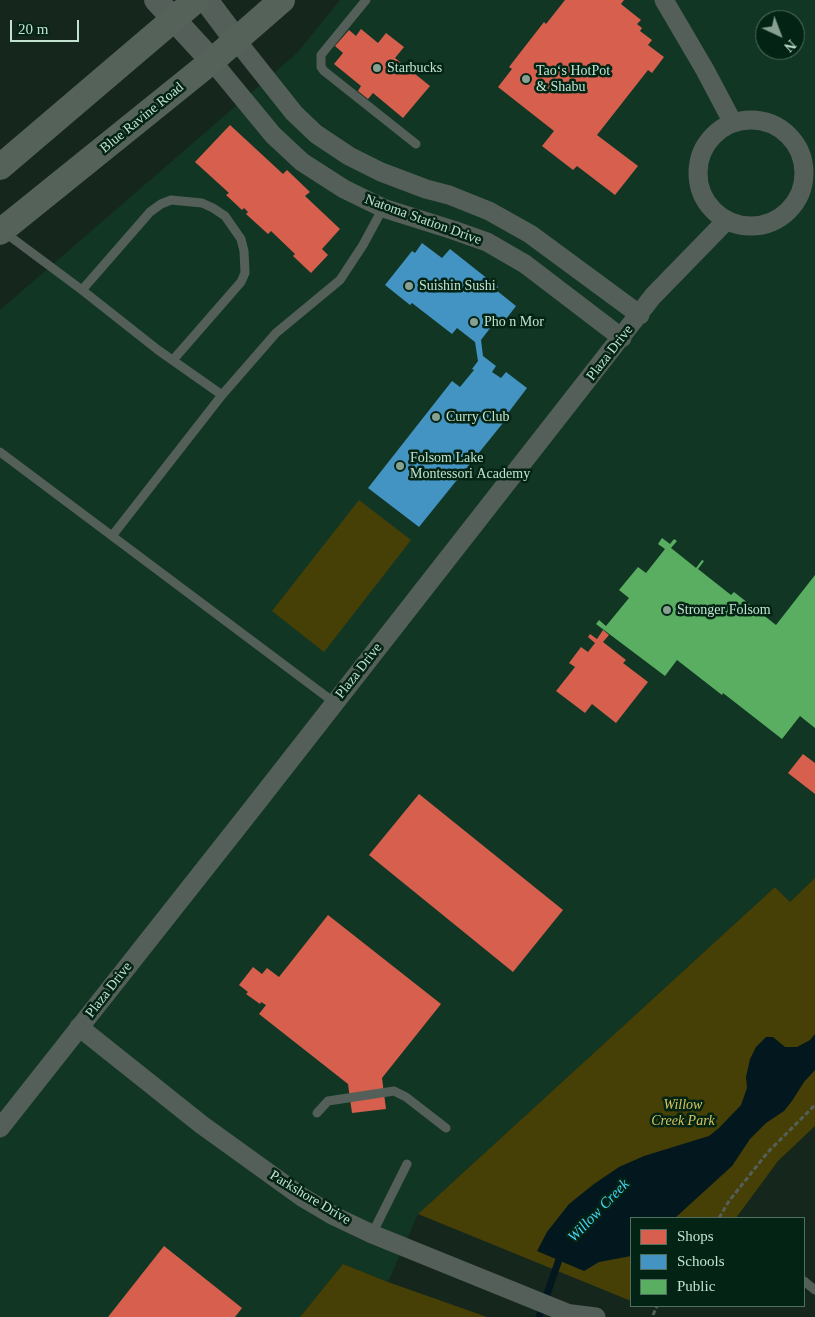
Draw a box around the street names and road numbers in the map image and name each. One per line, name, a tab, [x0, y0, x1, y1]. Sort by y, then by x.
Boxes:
street label: Blue Ravine Road	[97, 79, 187, 157]
street label: Natoma Station Drive	[362, 191, 484, 249]
street label: Plaza Drive	[583, 322, 637, 384]
street label: Plaza Drive	[332, 640, 386, 702]
street label: Plaza Drive	[82, 959, 136, 1021]
street label: Parkshore Drive	[267, 1167, 353, 1229]

